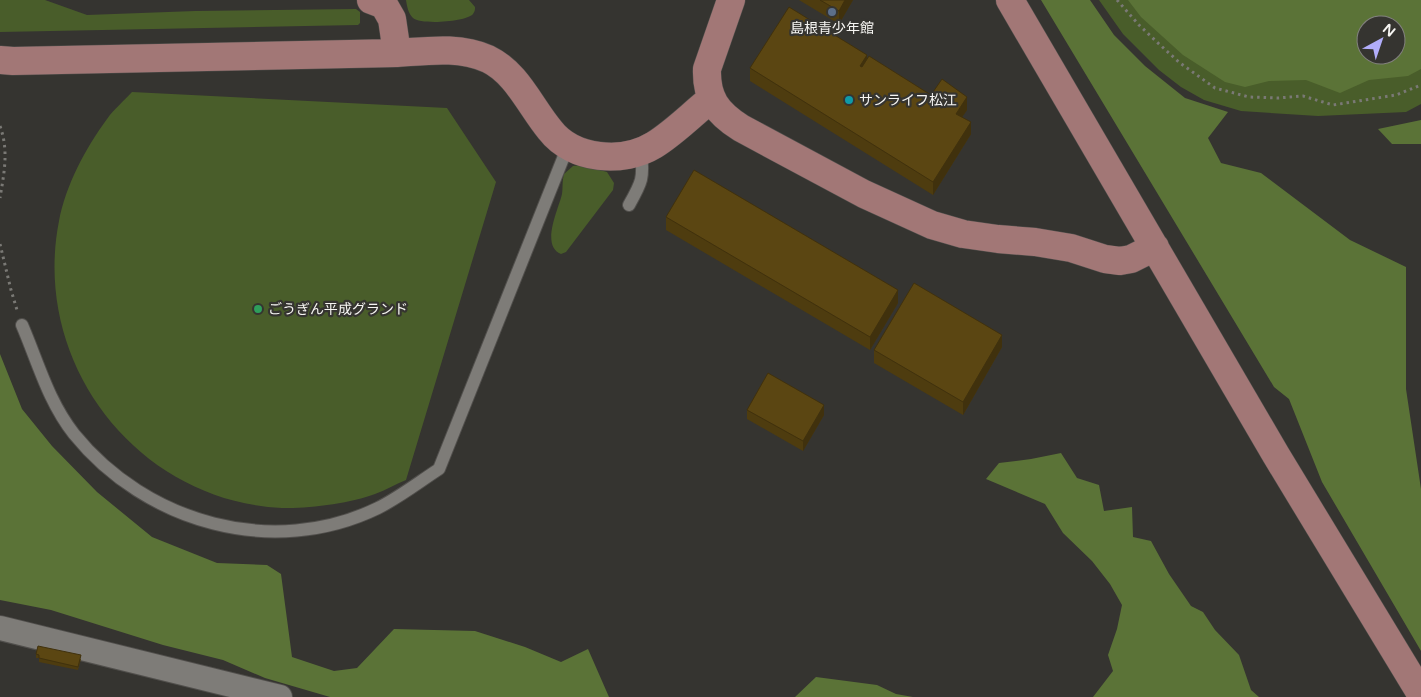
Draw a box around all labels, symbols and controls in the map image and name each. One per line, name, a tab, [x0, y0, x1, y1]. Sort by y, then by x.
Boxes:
marker: 島根青少年館	[826, 6, 838, 18]
north arrow	[1356, 15, 1406, 65]
place label: 島根青少年館	[790, 20, 874, 37]
text: N	[1379, 20, 1399, 41]
place label: サンライフ松江	[859, 92, 957, 109]
marker: サンライフ松江	[843, 94, 855, 106]
place label: ごうぎん平成グランド	[268, 301, 408, 318]
marker: ごうぎん平成グランド	[252, 303, 264, 315]

